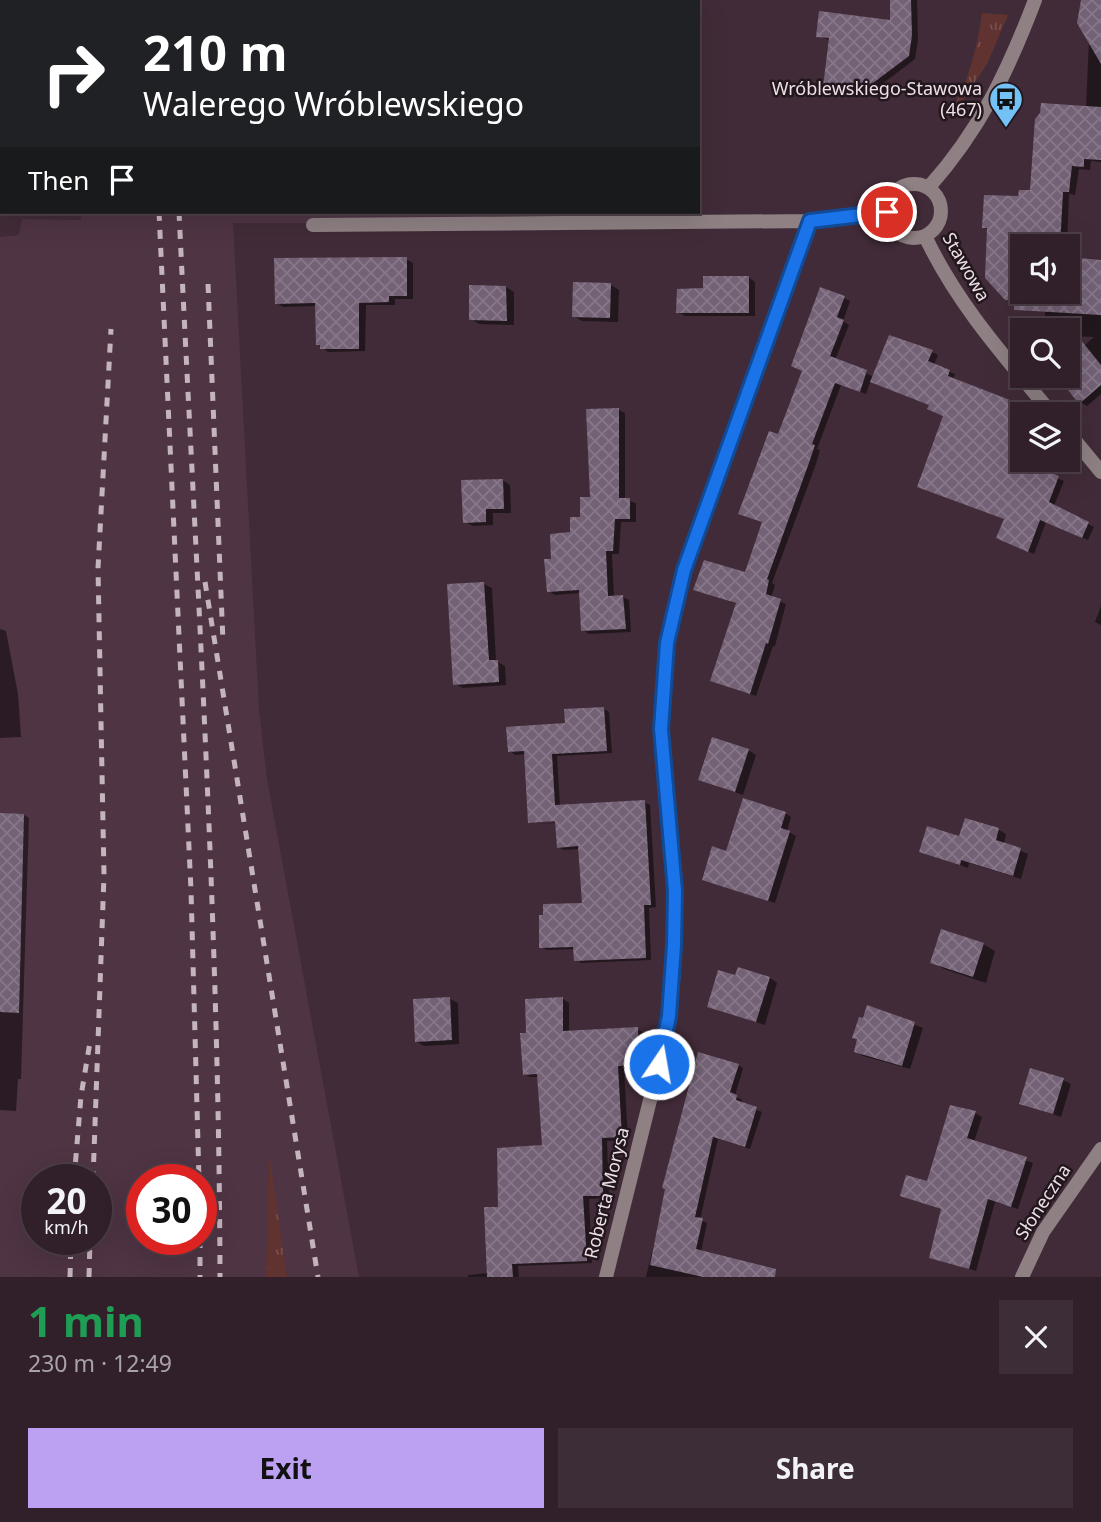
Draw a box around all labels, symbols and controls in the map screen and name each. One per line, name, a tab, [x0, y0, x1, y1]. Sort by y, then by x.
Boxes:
text: 210 m	[143, 19, 288, 85]
icon: right	[28, 28, 119, 119]
place label: Wróblewskiego-Stawowa (467)	[772, 76, 982, 121]
bus stop icon: Wróblewskiego-Stawowa (467)	[987, 80, 1025, 129]
text: Walerego Wróblewskiego	[143, 82, 524, 125]
icon: arrive	[103, 161, 141, 199]
text: Then	[28, 162, 89, 198]
pin	[857, 182, 917, 242]
icon: arrive	[868, 193, 906, 231]
street label: Stawowa	[938, 228, 996, 305]
map controls	[1010, 234, 1080, 472]
button: sound	[1010, 234, 1080, 304]
button: search	[1010, 318, 1080, 388]
button: layers	[1010, 402, 1080, 472]
position arrow	[622, 1027, 696, 1101]
street label: Roberta Morysa	[578, 1125, 634, 1261]
street label: Słoneczna	[1009, 1159, 1075, 1244]
speed limit sign: 30	[126, 1164, 217, 1255]
text: 20	[46, 1177, 87, 1224]
text: km/h	[44, 1215, 89, 1239]
text: 1 min	[28, 1292, 144, 1349]
button: close	[999, 1300, 1073, 1374]
text: 230 m · 12:49	[28, 1347, 172, 1379]
button: Exit	[28, 1428, 544, 1508]
button: Share	[558, 1428, 1073, 1508]

